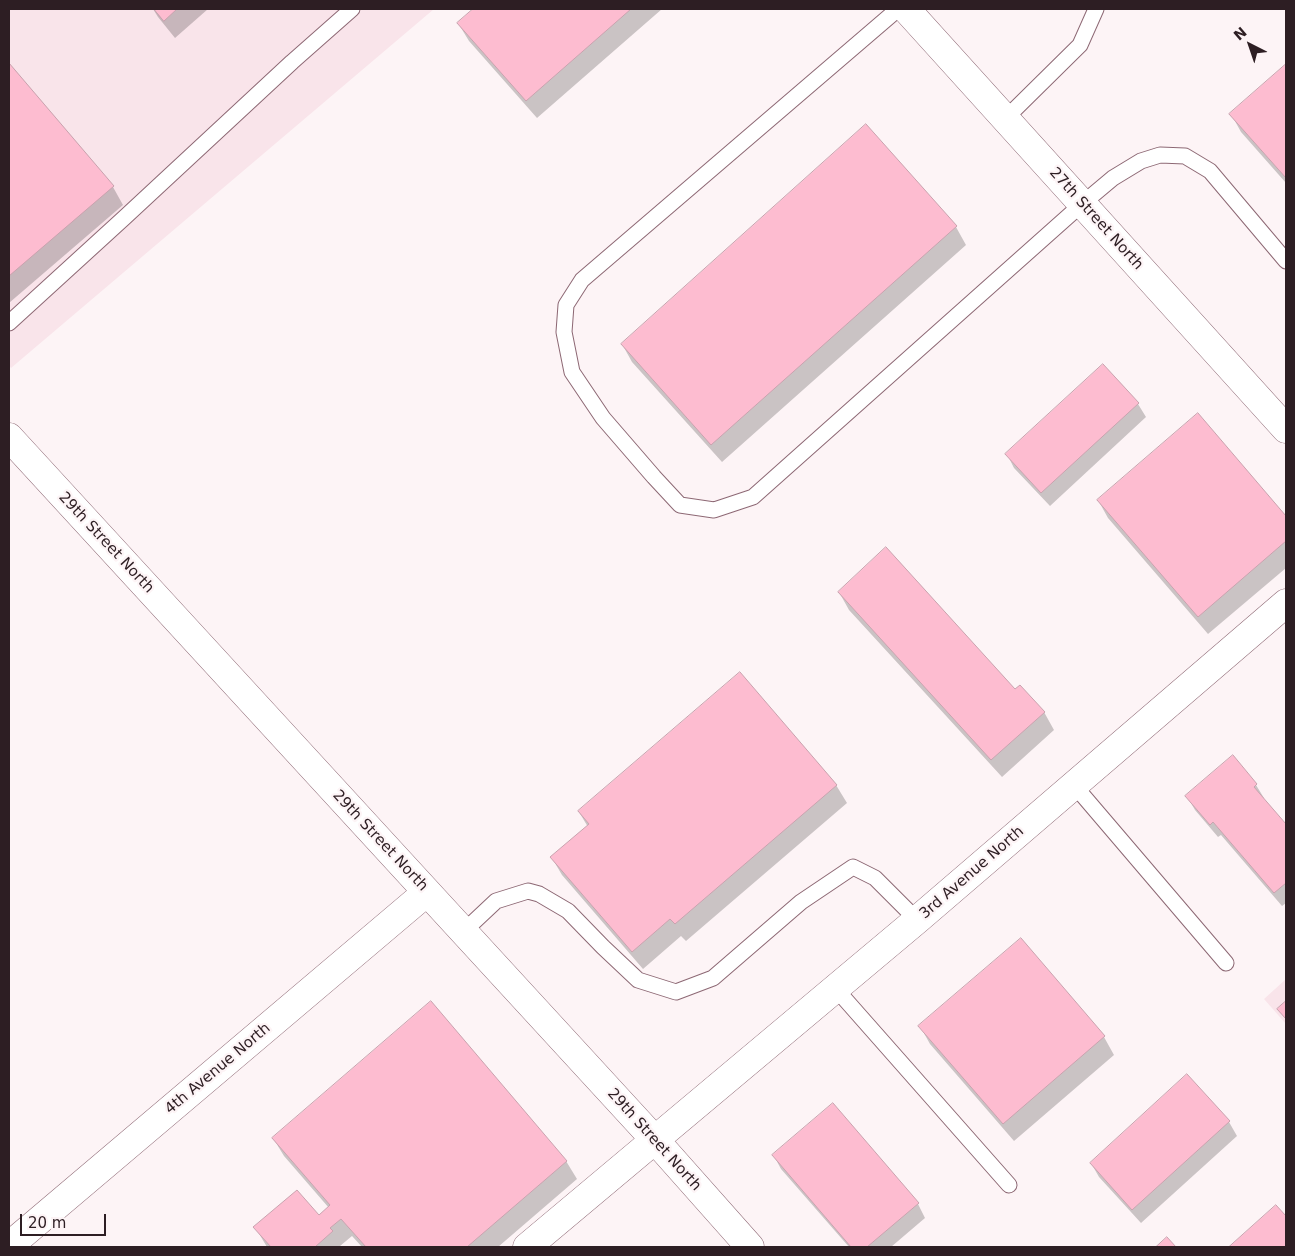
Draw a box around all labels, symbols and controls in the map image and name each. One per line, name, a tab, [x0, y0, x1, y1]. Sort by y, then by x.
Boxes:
north arrow	[1225, 20, 1275, 70]
text: N	[1230, 24, 1250, 44]
street label: 27th Street North	[1045, 164, 1147, 274]
street label: 29th Street North	[55, 489, 157, 597]
street label: 29th Street North	[329, 787, 431, 895]
street label: 3rd Avenue North	[916, 823, 1028, 923]
street label: 4th Avenue North	[162, 1020, 274, 1118]
street label: 29th Street North	[603, 1085, 705, 1195]
scale bar	[22, 1204, 109, 1236]
text: 20 m	[28, 1214, 66, 1232]

